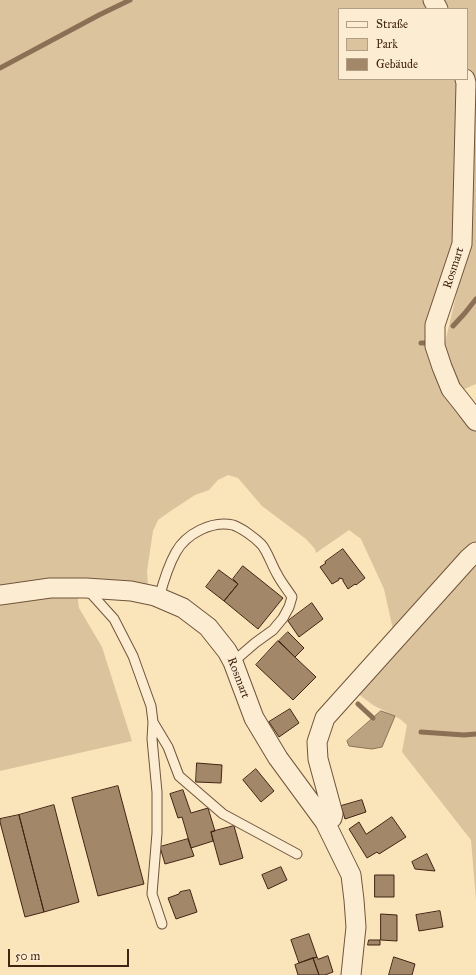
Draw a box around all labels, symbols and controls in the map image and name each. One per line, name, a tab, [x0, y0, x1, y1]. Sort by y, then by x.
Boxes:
legend	[338, 8, 468, 80]
text: Straße	[376, 17, 408, 31]
text: Park	[376, 37, 398, 51]
text: Gebäude	[376, 57, 418, 71]
street label: Rosmart	[441, 245, 467, 291]
street label: Rosmart	[224, 655, 252, 701]
scale bar	[10, 941, 131, 967]
text: 50 m	[15, 949, 40, 963]

